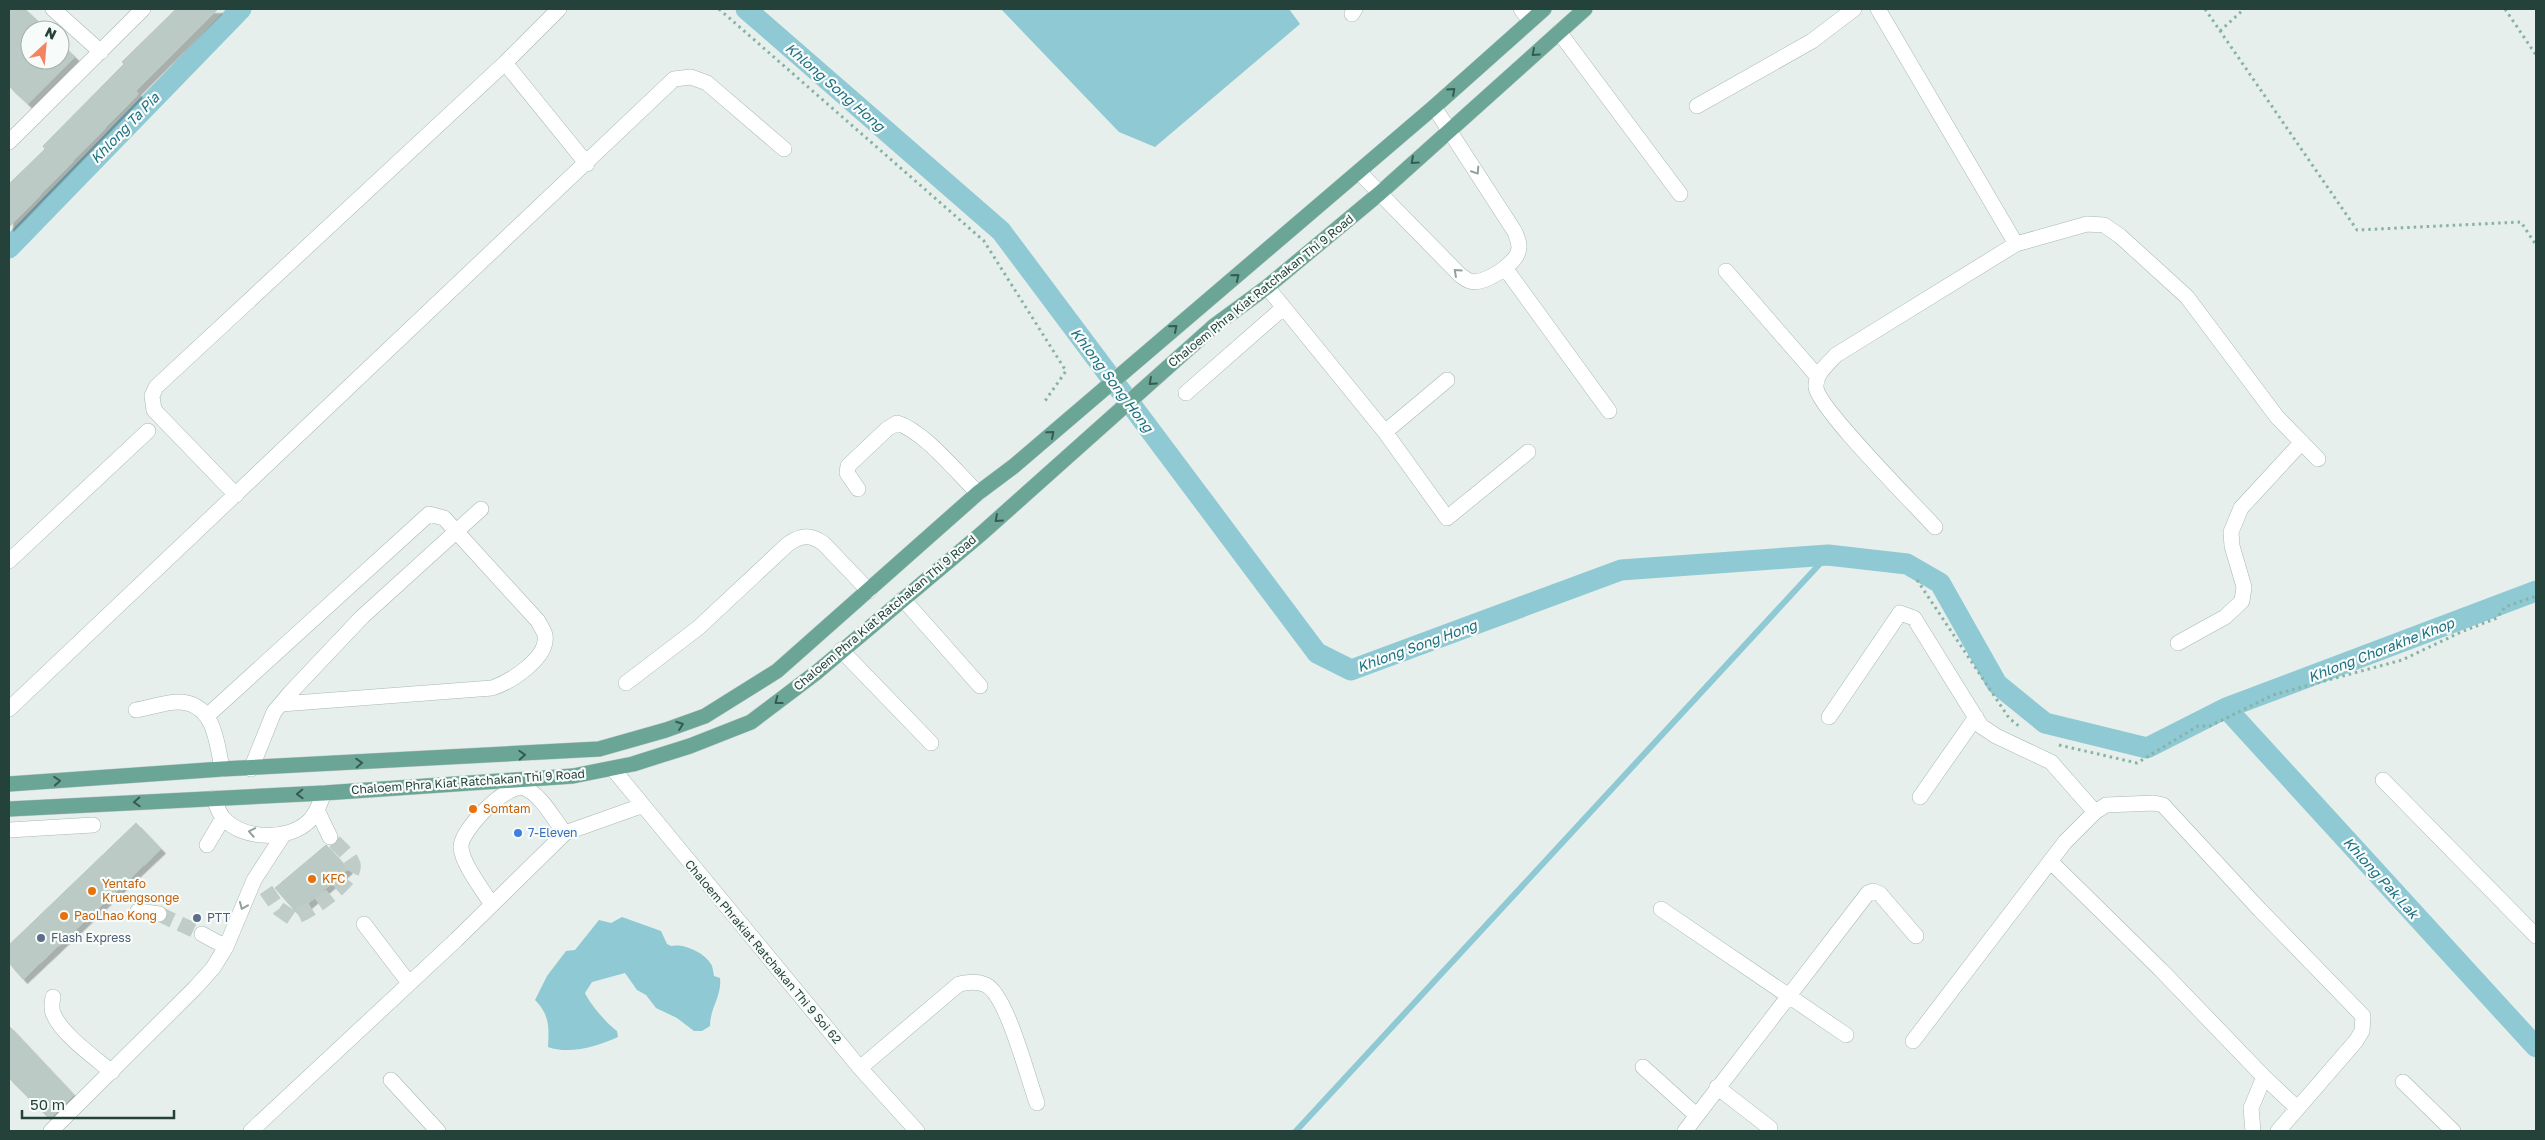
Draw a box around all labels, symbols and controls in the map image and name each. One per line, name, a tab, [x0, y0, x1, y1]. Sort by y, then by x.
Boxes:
north arrow	[20, 20, 70, 70]
text: N	[42, 23, 59, 43]
water label: Khlong Song Hong	[782, 39, 890, 135]
one-way arrow	[1532, 47, 1541, 56]
water label: Khlong Ta Pia	[87, 88, 163, 166]
one-way arrow	[1446, 88, 1455, 97]
one-way arrow	[1411, 156, 1420, 165]
one-way arrow	[1470, 165, 1479, 174]
street label: Chaloem Phra Kiat Ratchakan Thi 9 Road	[1165, 211, 1356, 370]
one-way arrow	[1454, 269, 1463, 278]
one-way arrow	[1230, 274, 1239, 282]
water label: Khlong Song Hong	[1068, 324, 1158, 436]
one-way arrow	[1169, 325, 1178, 334]
one-way arrow	[1148, 376, 1157, 385]
one-way arrow	[1046, 431, 1055, 440]
one-way arrow	[994, 513, 1003, 522]
street label: Chaloem Phra Kiat Ratchakan Thi 9 Road	[790, 532, 979, 694]
water label: Khlong Chorakhe Khop	[2305, 613, 2457, 685]
water label: Khlong Song Hong	[1355, 616, 1480, 675]
one-way arrow	[774, 695, 784, 704]
one-way arrow	[675, 721, 684, 731]
one-way arrow	[518, 749, 526, 760]
one-way arrow	[356, 758, 364, 768]
street label: Chaloem Phra Kiat Ratchakan Thi 9 Road	[351, 766, 585, 797]
one-way arrow	[54, 775, 62, 786]
one-way arrow	[295, 789, 303, 800]
one-way arrow	[133, 797, 141, 808]
place label: Somtam	[483, 801, 531, 816]
marker: Somtam	[467, 803, 479, 815]
place label: 7-Eleven	[528, 825, 578, 840]
one-way arrow	[248, 827, 257, 838]
marker: 7-Eleven	[512, 827, 524, 839]
water label: Khlong Pak Lak	[2340, 833, 2424, 924]
street label: Chaloem Phrakiat Ratchakan Thi 9 Soi 62	[682, 857, 845, 1047]
place label: KFC	[322, 871, 346, 886]
marker: KFC	[306, 873, 318, 885]
place label: Yentafo Kruengsonge	[102, 876, 179, 905]
marker: Yentafo Kruengsonge	[86, 885, 98, 897]
one-way arrow	[239, 901, 250, 910]
place label: PaoLhao Kong	[74, 908, 157, 923]
marker: PaoLhao Kong	[58, 910, 70, 922]
place label: PTT	[207, 910, 231, 925]
marker: PTT	[191, 912, 203, 924]
place label: Flash Express	[51, 930, 131, 945]
marker: Flash Express	[35, 932, 47, 944]
scale bar	[22, 1088, 175, 1120]
text: 50 m	[30, 1095, 65, 1113]

